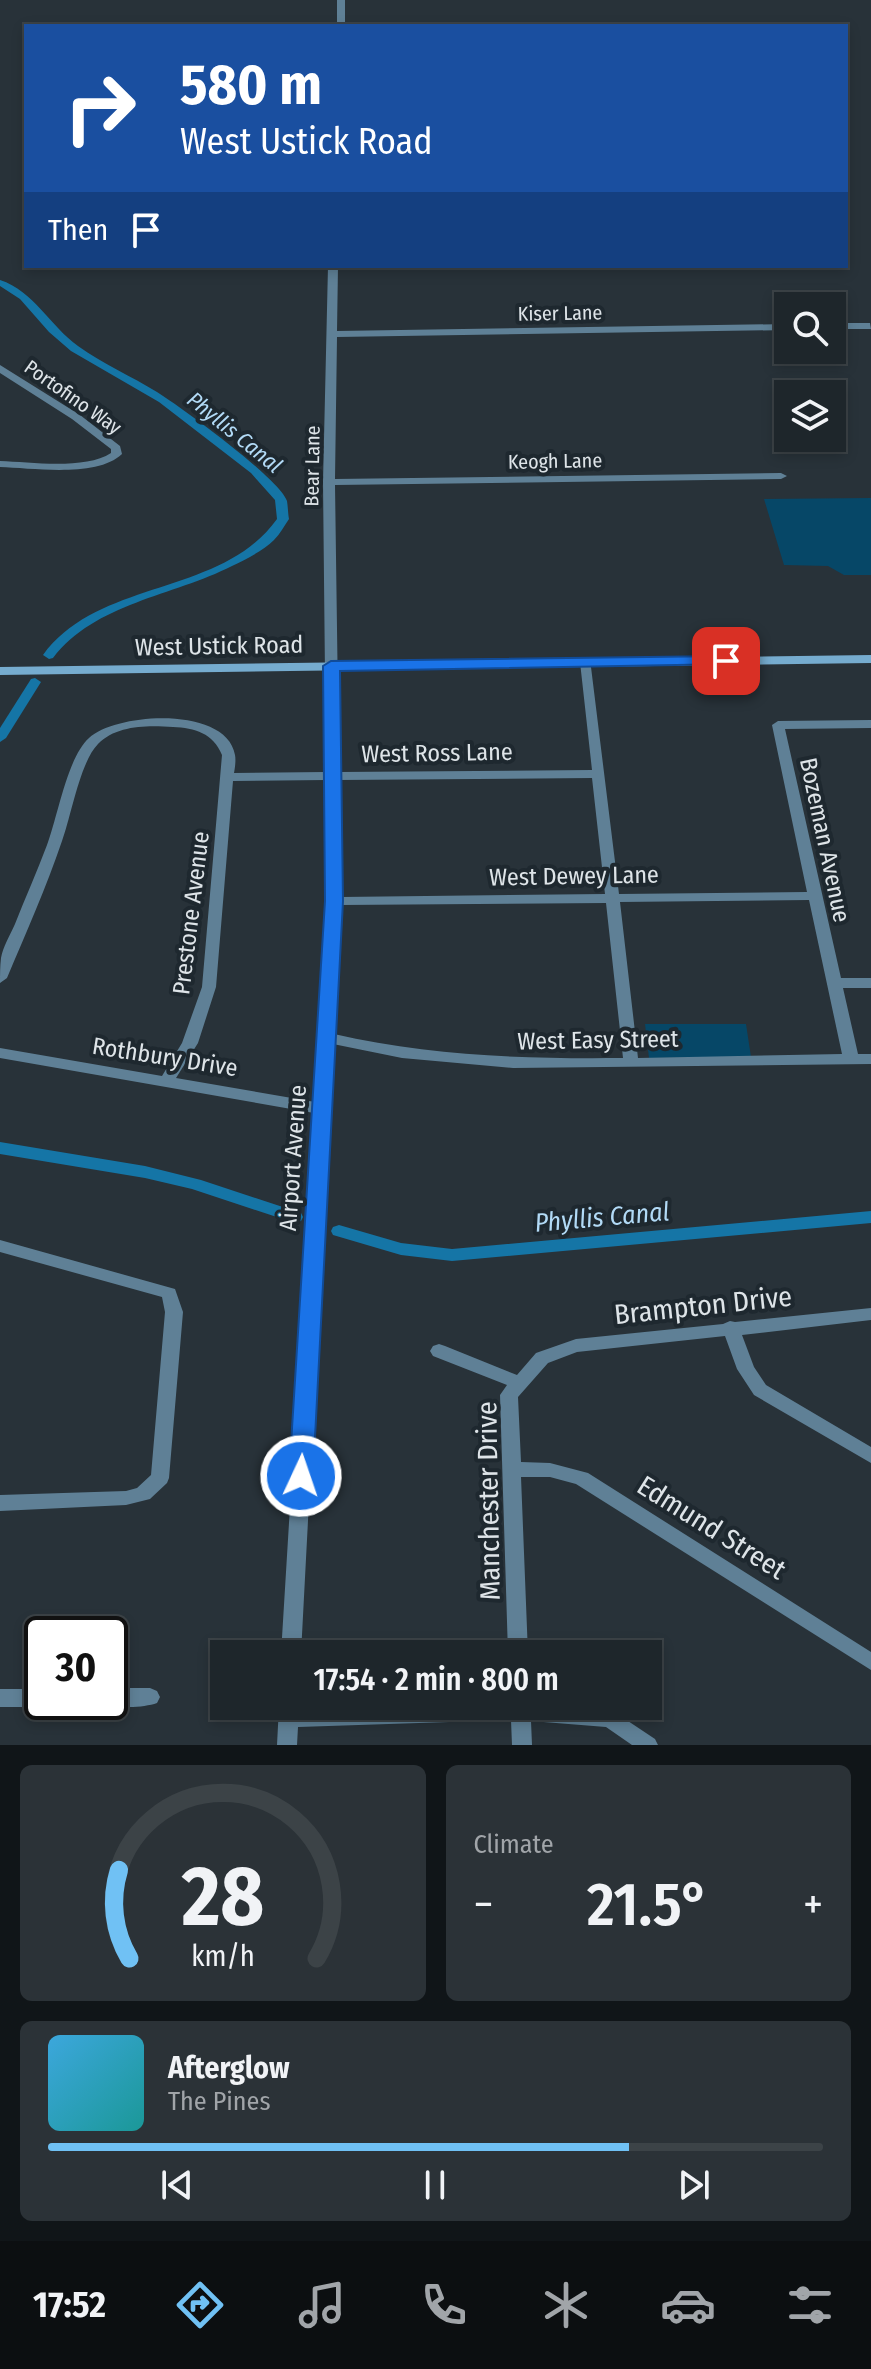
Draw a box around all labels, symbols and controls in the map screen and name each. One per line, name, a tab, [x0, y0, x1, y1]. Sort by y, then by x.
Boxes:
text: 580 m	[180, 52, 322, 119]
icon: right	[48, 56, 152, 160]
text: West Ustick Road	[180, 120, 432, 164]
icon: arrive	[124, 208, 168, 252]
text: Then	[48, 212, 108, 248]
map controls	[774, 292, 846, 452]
button: search	[774, 292, 846, 364]
street label: Kiser Lane	[517, 300, 603, 326]
street label: Portofino Way	[20, 355, 126, 439]
button: layers	[774, 380, 846, 452]
water label: Phyllis Canal	[182, 386, 288, 479]
street label: Bear Lane	[299, 425, 325, 507]
street label: Keogh Lane	[508, 448, 602, 474]
pin	[692, 627, 760, 695]
street label: West Ustick Road	[135, 631, 303, 661]
icon: arrive	[704, 639, 748, 683]
street label: West Ross Lane	[361, 738, 513, 768]
street label: Bozeman Avenue	[794, 755, 856, 925]
street label: Prestone Avenue	[167, 830, 215, 996]
street label: West Dewey Lane	[489, 861, 659, 891]
street label: West Easy Street	[517, 1025, 679, 1055]
street label: Rothbury Drive	[90, 1032, 240, 1082]
street label: Airport Avenue	[274, 1084, 312, 1232]
water label: Phyllis Canal	[533, 1196, 671, 1239]
street label: Brampton Drive	[613, 1280, 794, 1331]
street label: Manchester Drive	[470, 1401, 507, 1601]
position arrow	[259, 1434, 343, 1518]
street label: Edmund Street	[631, 1469, 793, 1587]
speed limit sign: 30	[24, 1616, 128, 1720]
text: 17:54 · 2 min · 800 m	[313, 1662, 559, 1698]
text: Climate	[474, 1829, 554, 1860]
text: 28	[181, 1847, 264, 1947]
text: 21.5°	[587, 1869, 709, 1941]
text: −	[474, 1878, 493, 1931]
text: +	[803, 1878, 823, 1931]
text: km/h	[191, 1939, 255, 1974]
text: Afterglow	[168, 2050, 290, 2086]
text: The Pines	[168, 2086, 271, 2117]
icon: previous	[155, 2163, 199, 2207]
icon: pause	[413, 2163, 457, 2207]
icon: next	[672, 2163, 716, 2207]
icon: directions	[172, 2277, 228, 2333]
icon: music	[294, 2277, 350, 2333]
icon: phone	[416, 2277, 472, 2333]
icon: climate	[538, 2277, 594, 2333]
icon: car	[660, 2277, 716, 2333]
icon: filters	[782, 2277, 838, 2333]
text: 17:52	[33, 2283, 106, 2327]

